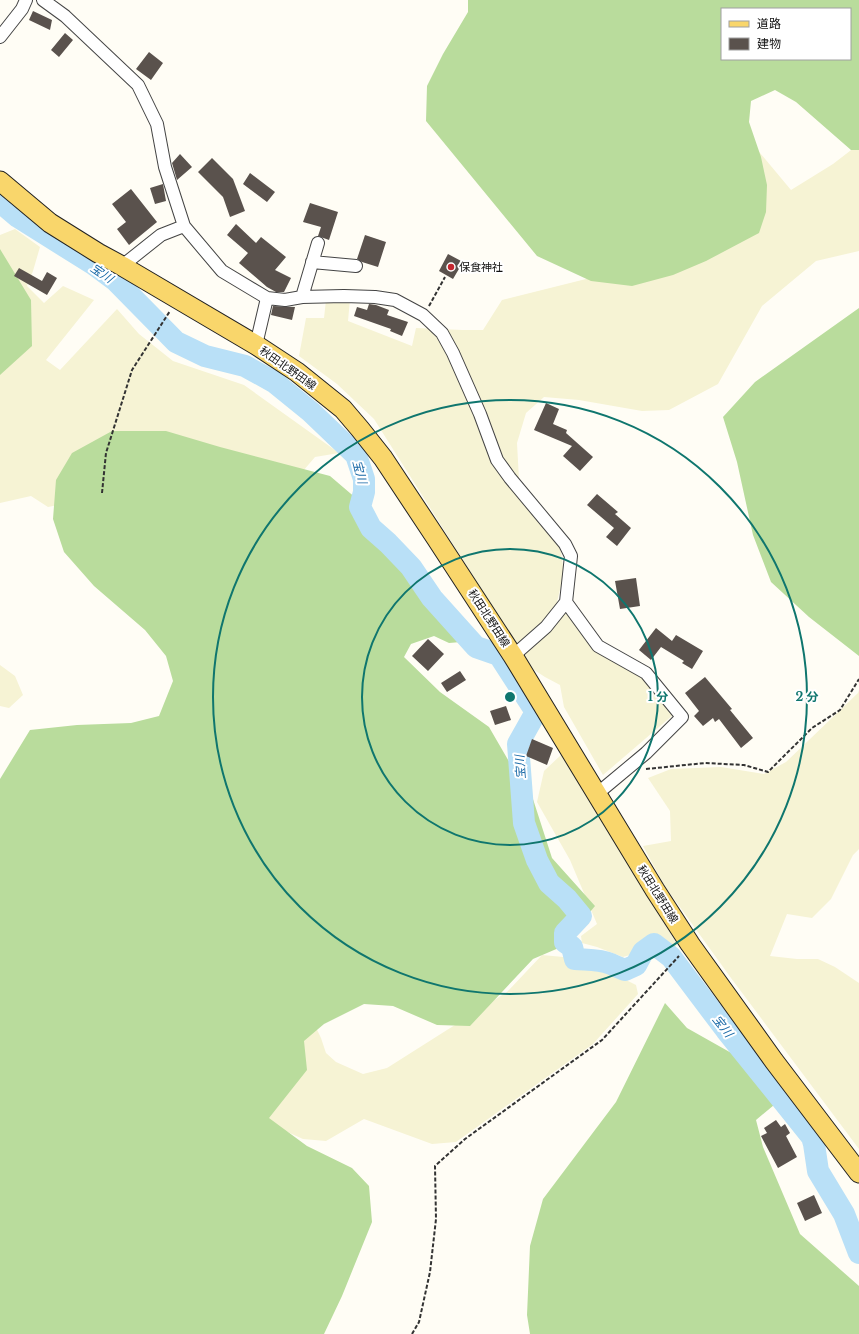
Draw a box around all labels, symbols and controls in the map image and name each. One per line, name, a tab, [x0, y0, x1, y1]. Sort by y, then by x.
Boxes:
legend	[721, 8, 851, 60]
text: 道路	[757, 16, 781, 31]
text: 建物	[757, 36, 781, 51]
water label: 宝川	[88, 260, 118, 287]
place label: 保食神社	[459, 260, 503, 274]
marker: 保食神社	[446, 262, 456, 272]
street label: 秋田北野田線	[257, 343, 319, 393]
water label: 宝川	[350, 459, 371, 487]
street label: 秋田北野田線	[465, 587, 513, 649]
text: 1 分	[648, 689, 668, 704]
text: 2 分	[795, 689, 819, 704]
centre of rings	[503, 690, 517, 704]
water label: 宝川	[512, 753, 528, 780]
street label: 秋田北野田線	[635, 862, 681, 926]
water label: 宝川	[710, 1012, 738, 1042]

